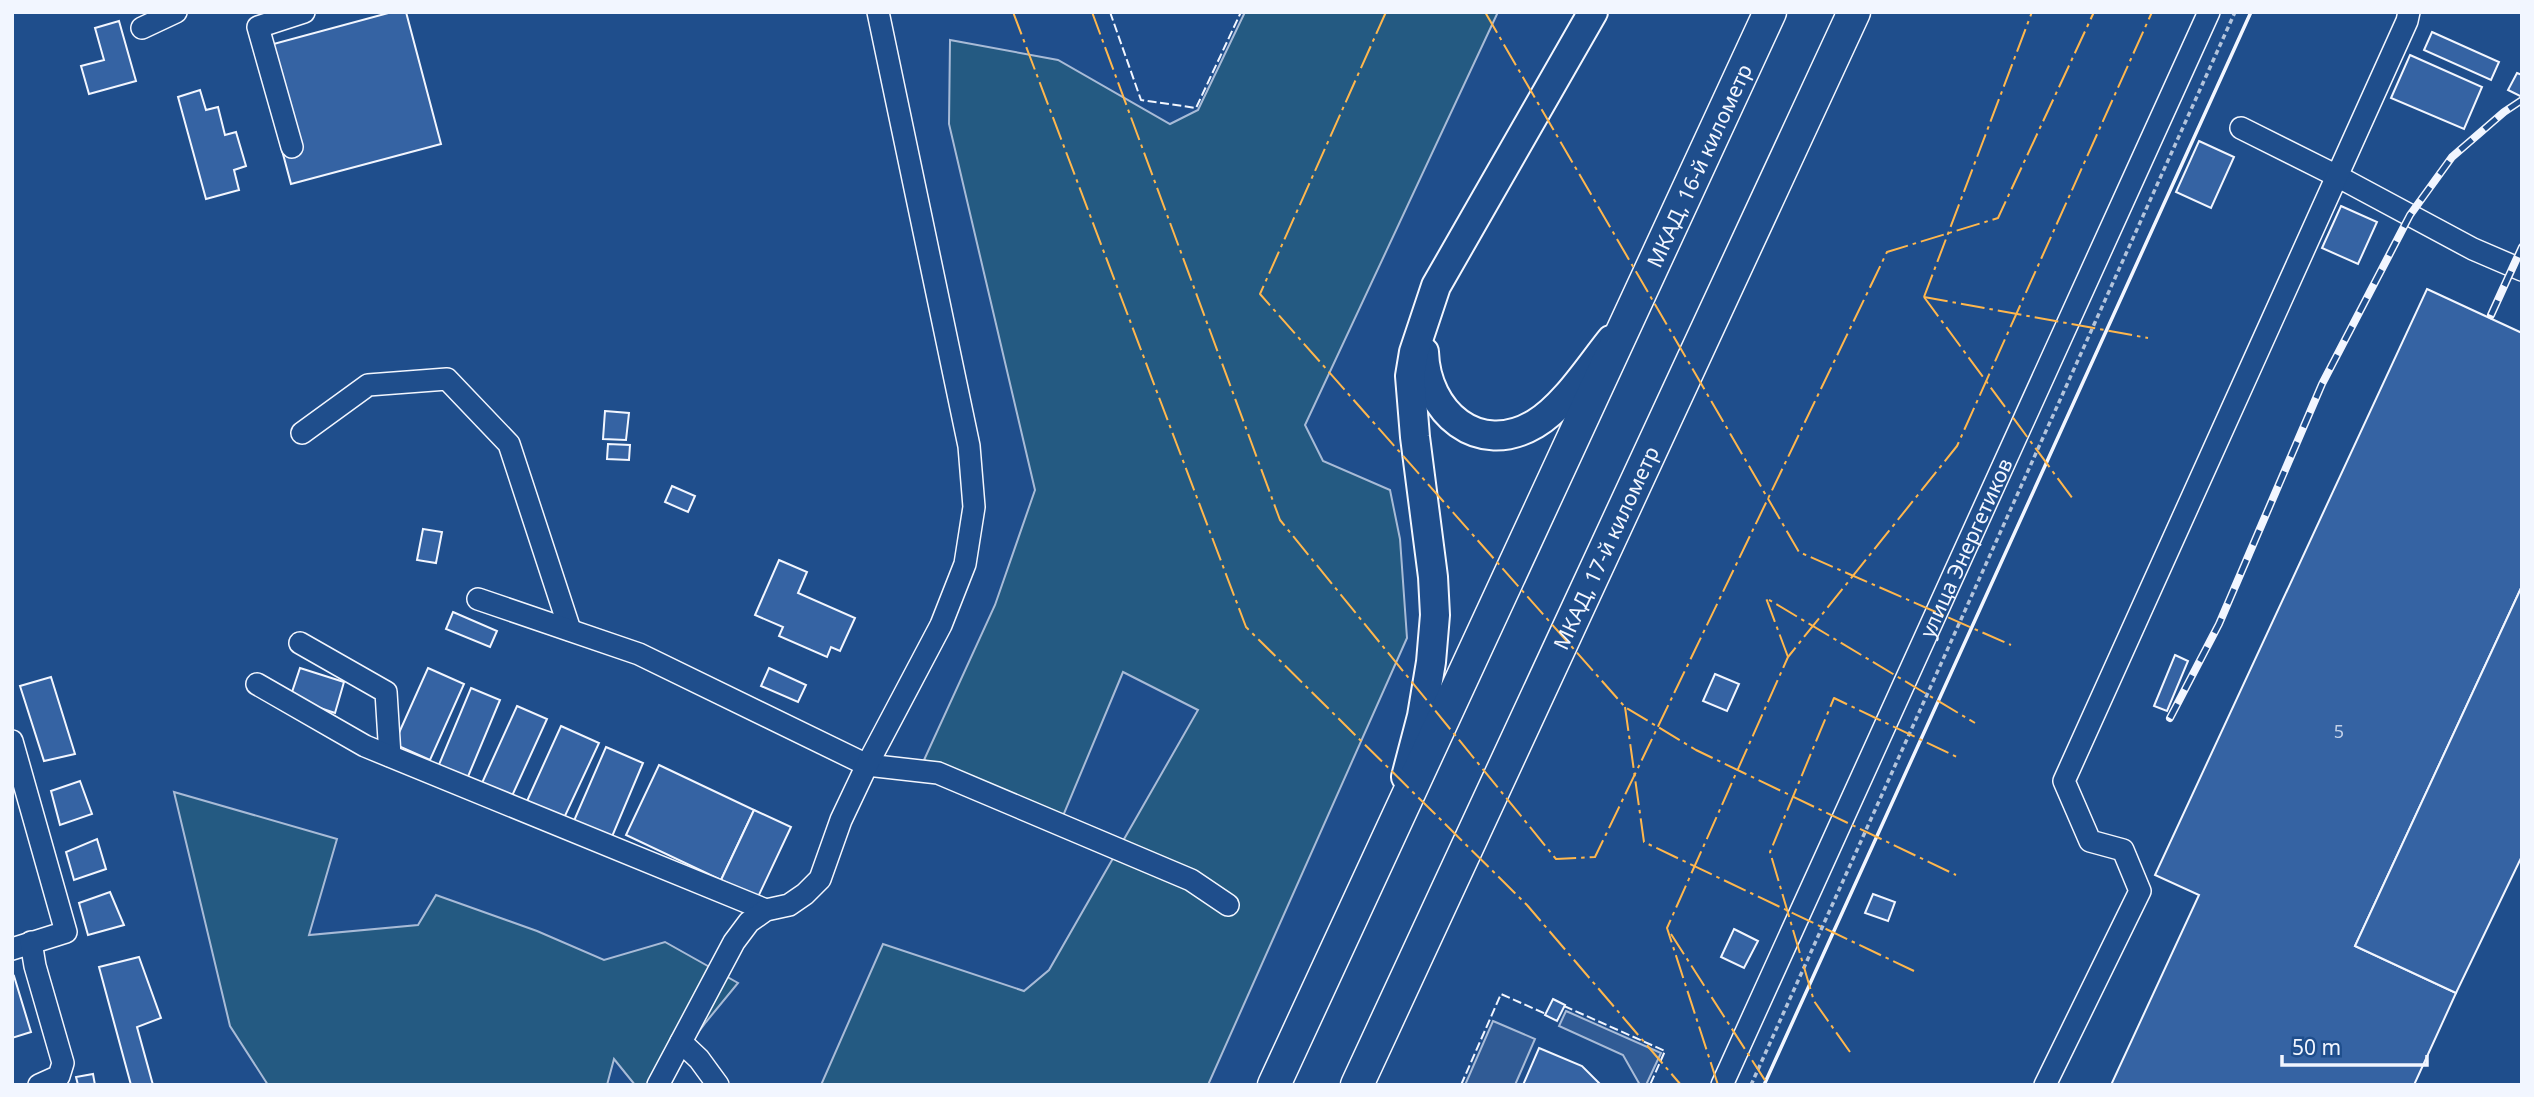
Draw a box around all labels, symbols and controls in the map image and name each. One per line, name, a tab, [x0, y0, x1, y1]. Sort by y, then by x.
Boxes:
street label: МКАД, 16-й километр	[1640, 59, 1758, 272]
street label: МКАД, 17-й километр	[1547, 442, 1665, 654]
street label: улица Энергетиков	[1913, 454, 2019, 642]
house number: 5	[2334, 719, 2344, 743]
scale bar	[2282, 1024, 2427, 1068]
text: 50 m	[2292, 1033, 2341, 1061]

